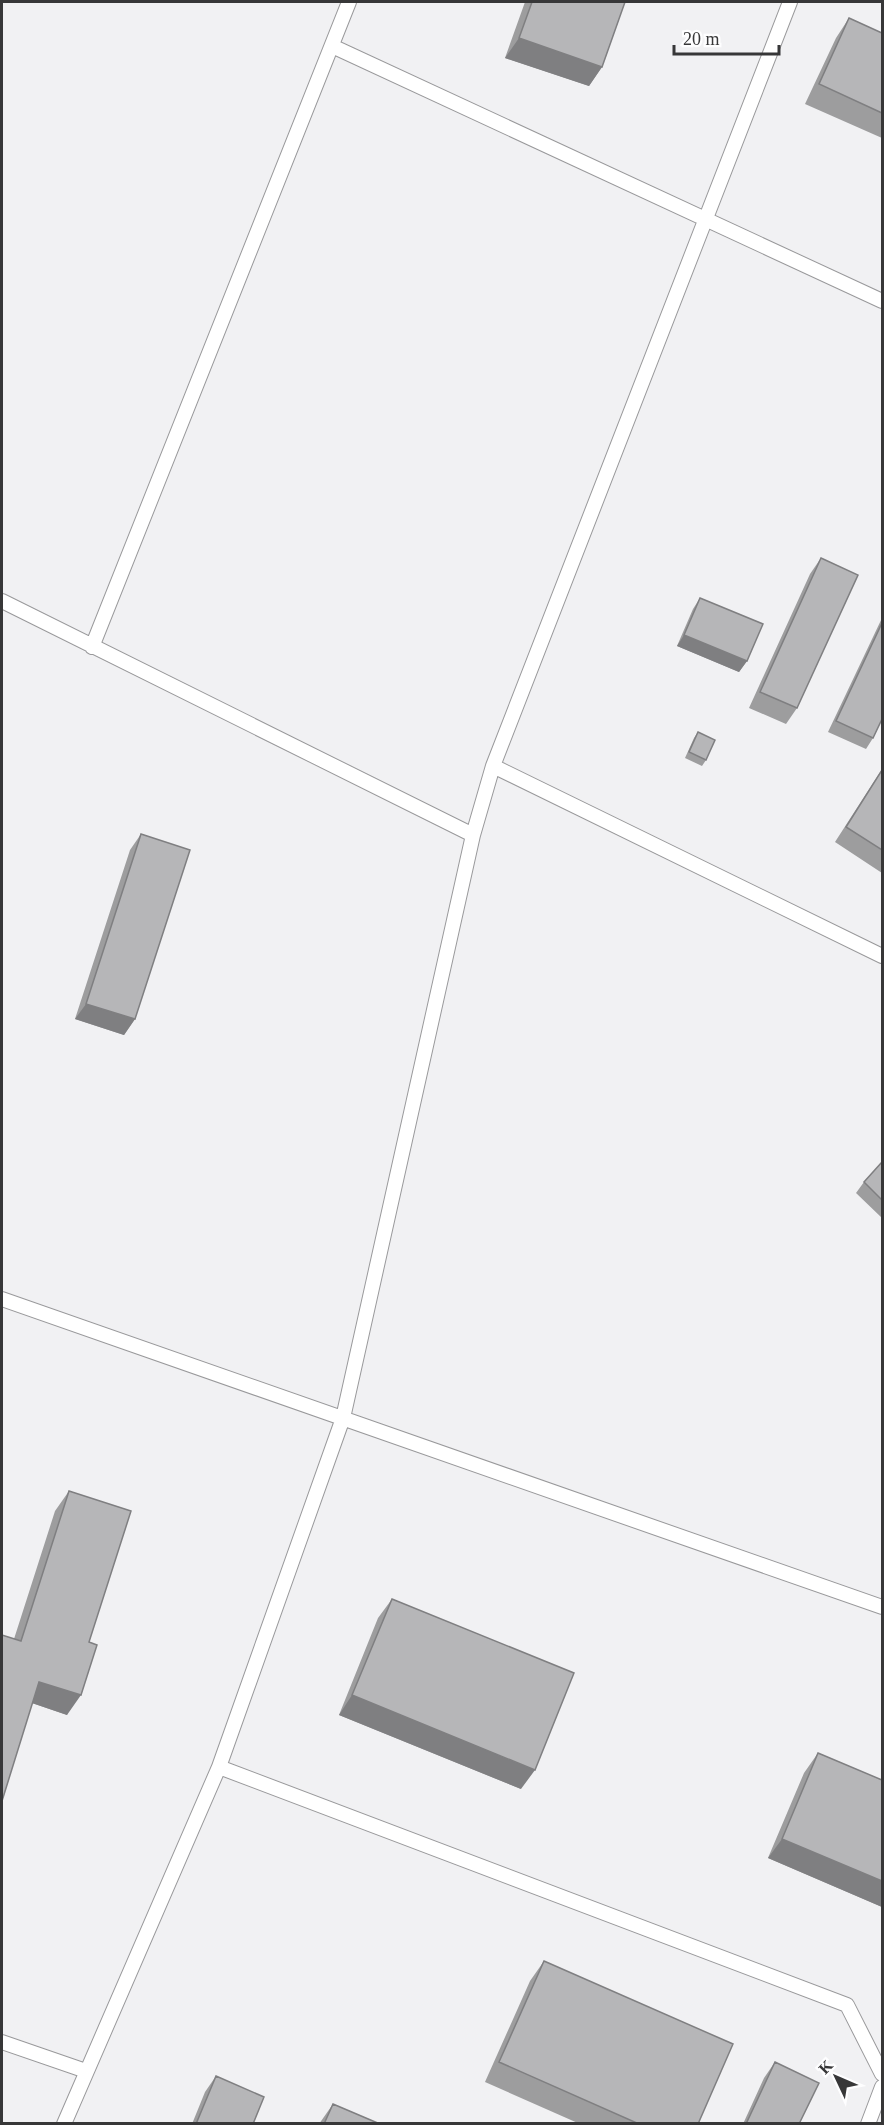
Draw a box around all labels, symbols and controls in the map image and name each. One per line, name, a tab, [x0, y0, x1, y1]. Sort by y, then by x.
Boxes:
scale bar	[674, 18, 779, 56]
text: 20 m	[683, 29, 720, 49]
north arrow	[806, 2047, 866, 2107]
text: K	[815, 2056, 836, 2077]

